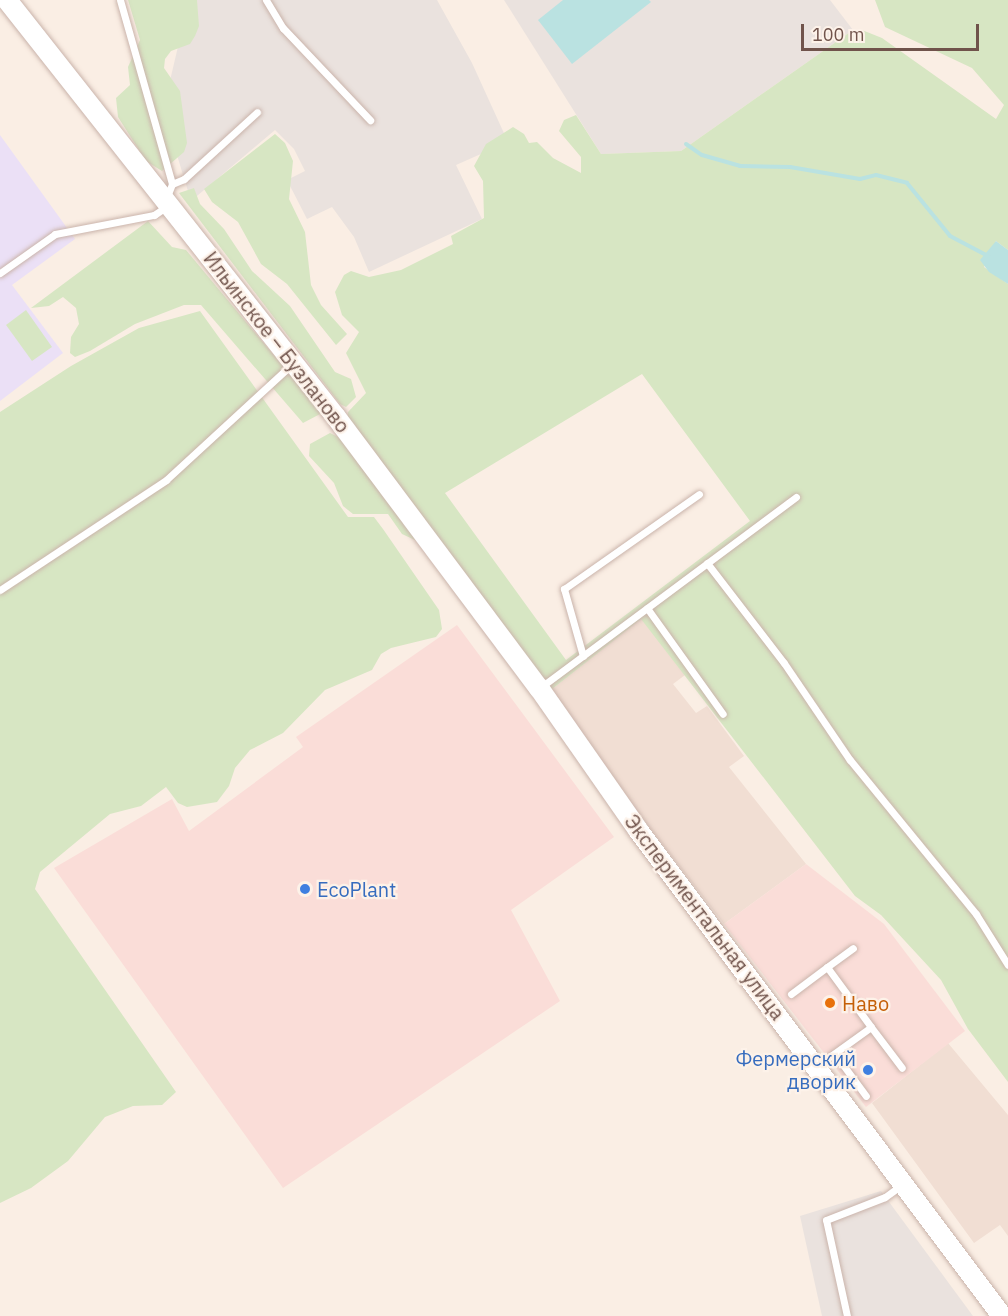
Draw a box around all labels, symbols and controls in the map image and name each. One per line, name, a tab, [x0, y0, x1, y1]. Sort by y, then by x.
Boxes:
scale bar	[804, 12, 982, 50]
text: 100 m	[812, 23, 864, 46]
street label: Ильинское – Бузланово	[199, 247, 355, 437]
street label: Экспериментальная улица	[620, 810, 790, 1024]
place label: EcoPlant	[317, 877, 396, 901]
marker: EcoPlant	[298, 882, 312, 896]
place label: Наво	[842, 991, 889, 1015]
marker: Наво	[823, 996, 837, 1010]
place label: Фермерский дворик	[735, 1046, 856, 1093]
marker: Фермерский дворик	[861, 1063, 875, 1077]

